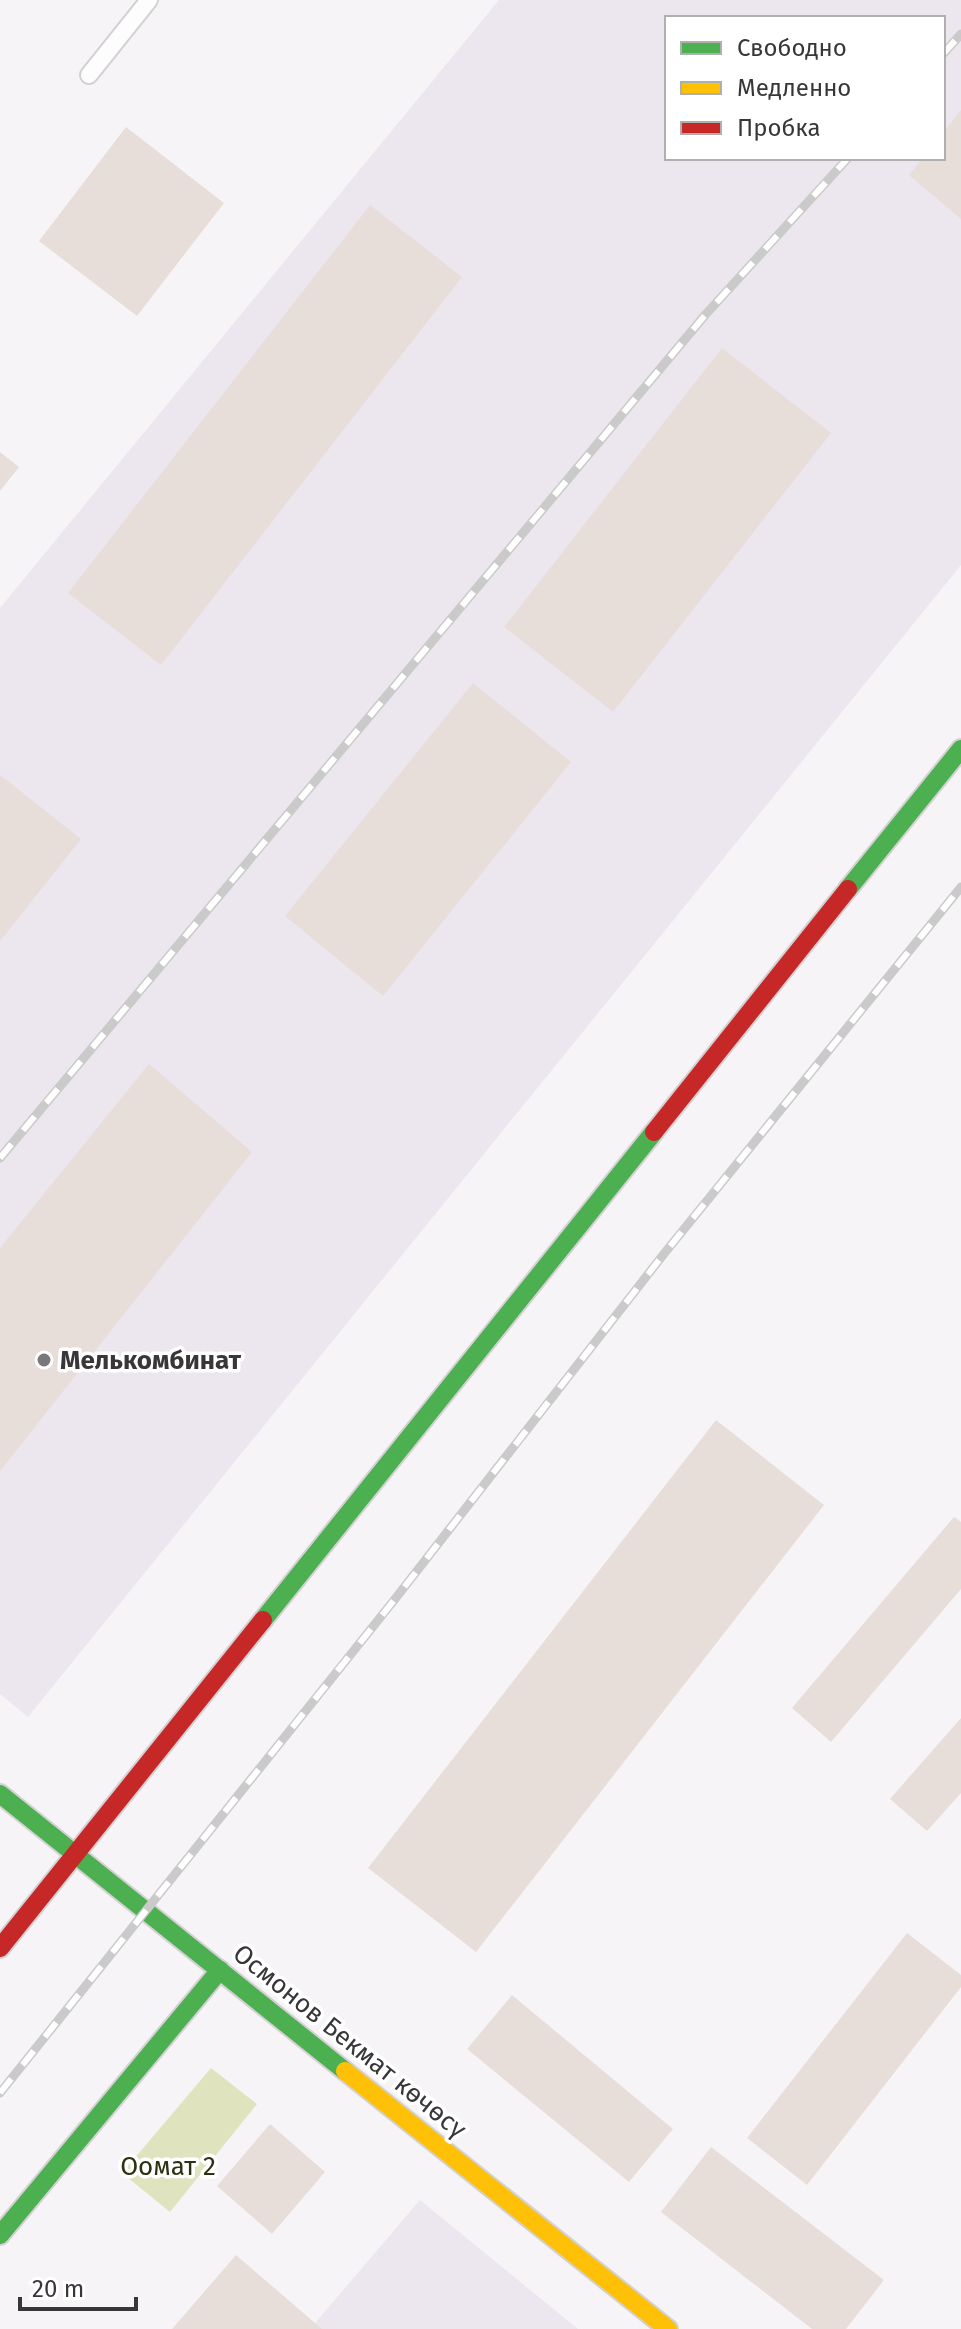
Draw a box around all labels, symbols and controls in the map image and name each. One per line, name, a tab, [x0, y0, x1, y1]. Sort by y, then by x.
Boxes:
legend	[665, 16, 945, 160]
text: Свободно	[737, 34, 847, 62]
text: Медленно	[737, 74, 851, 102]
text: Пробка	[737, 114, 821, 142]
place label: Мелькомбинат	[60, 1345, 242, 1376]
marker: Мелькомбинат	[35, 1351, 53, 1369]
street label: Осмонов Бекмат көчөсү	[227, 1938, 473, 2145]
park label: Оомат 2	[120, 2151, 216, 2182]
scale bar	[20, 2261, 136, 2311]
text: 20 m	[32, 2275, 84, 2303]

